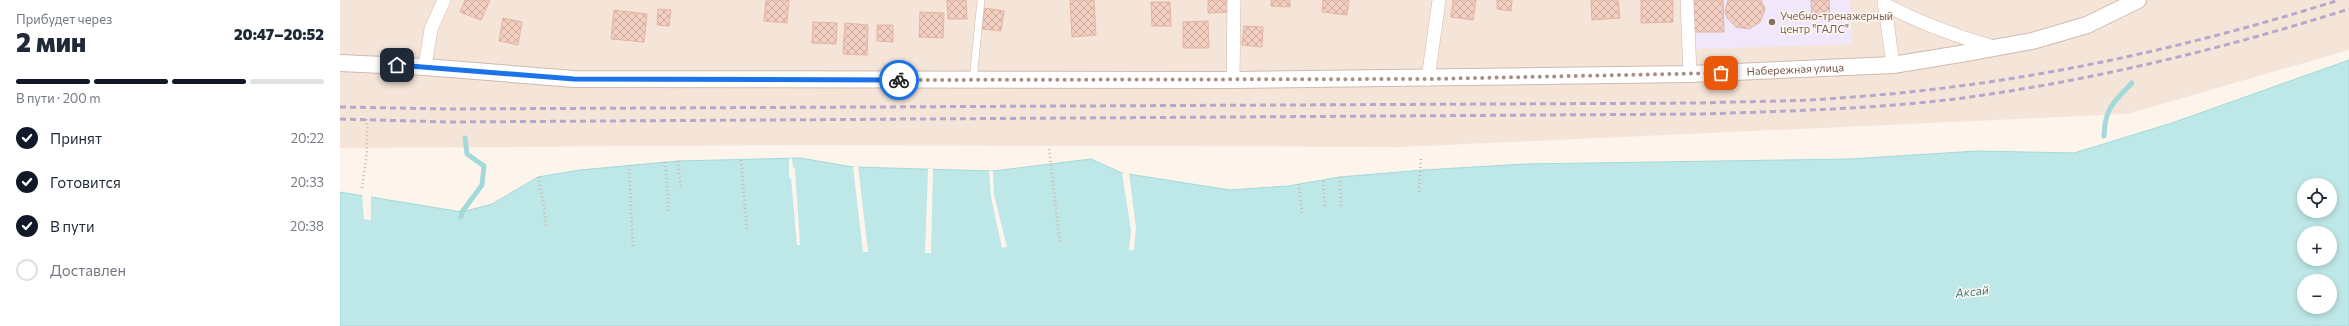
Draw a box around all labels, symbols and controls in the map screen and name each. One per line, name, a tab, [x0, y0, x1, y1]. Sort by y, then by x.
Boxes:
place label: Учебно-тренажерный центр "ГАЛС"	[1780, 9, 1893, 35]
text: Прибудет через	[16, 11, 112, 27]
marker: Учебно-тренажерный центр "ГАЛС"	[1767, 17, 1777, 27]
text: 20:47–20:52	[234, 25, 324, 43]
text: 2 мин	[16, 26, 86, 57]
pin	[380, 48, 414, 82]
icon: home	[386, 54, 408, 76]
pin	[1704, 56, 1738, 90]
courier	[879, 60, 919, 100]
street label: Набережная улица	[1746, 60, 1844, 77]
icon: bag	[1710, 62, 1732, 84]
icon: bike	[888, 69, 910, 91]
text: В пути · 200 m	[16, 90, 101, 106]
icon: check	[16, 127, 38, 149]
text: Принят	[50, 129, 102, 147]
text: 20:22	[291, 130, 324, 146]
icon: check	[16, 171, 38, 193]
text: Готовится	[50, 173, 121, 191]
text: 20:33	[290, 174, 324, 190]
map controls	[2297, 178, 2337, 314]
button: locate	[2297, 178, 2337, 218]
icon: check	[16, 215, 38, 237]
text: В пути	[50, 217, 95, 235]
text: 20:38	[290, 218, 324, 234]
button: +	[2297, 226, 2337, 266]
text: Доставлен	[50, 261, 126, 279]
button: −	[2297, 274, 2337, 314]
water label: Аксай	[1954, 282, 1989, 300]

